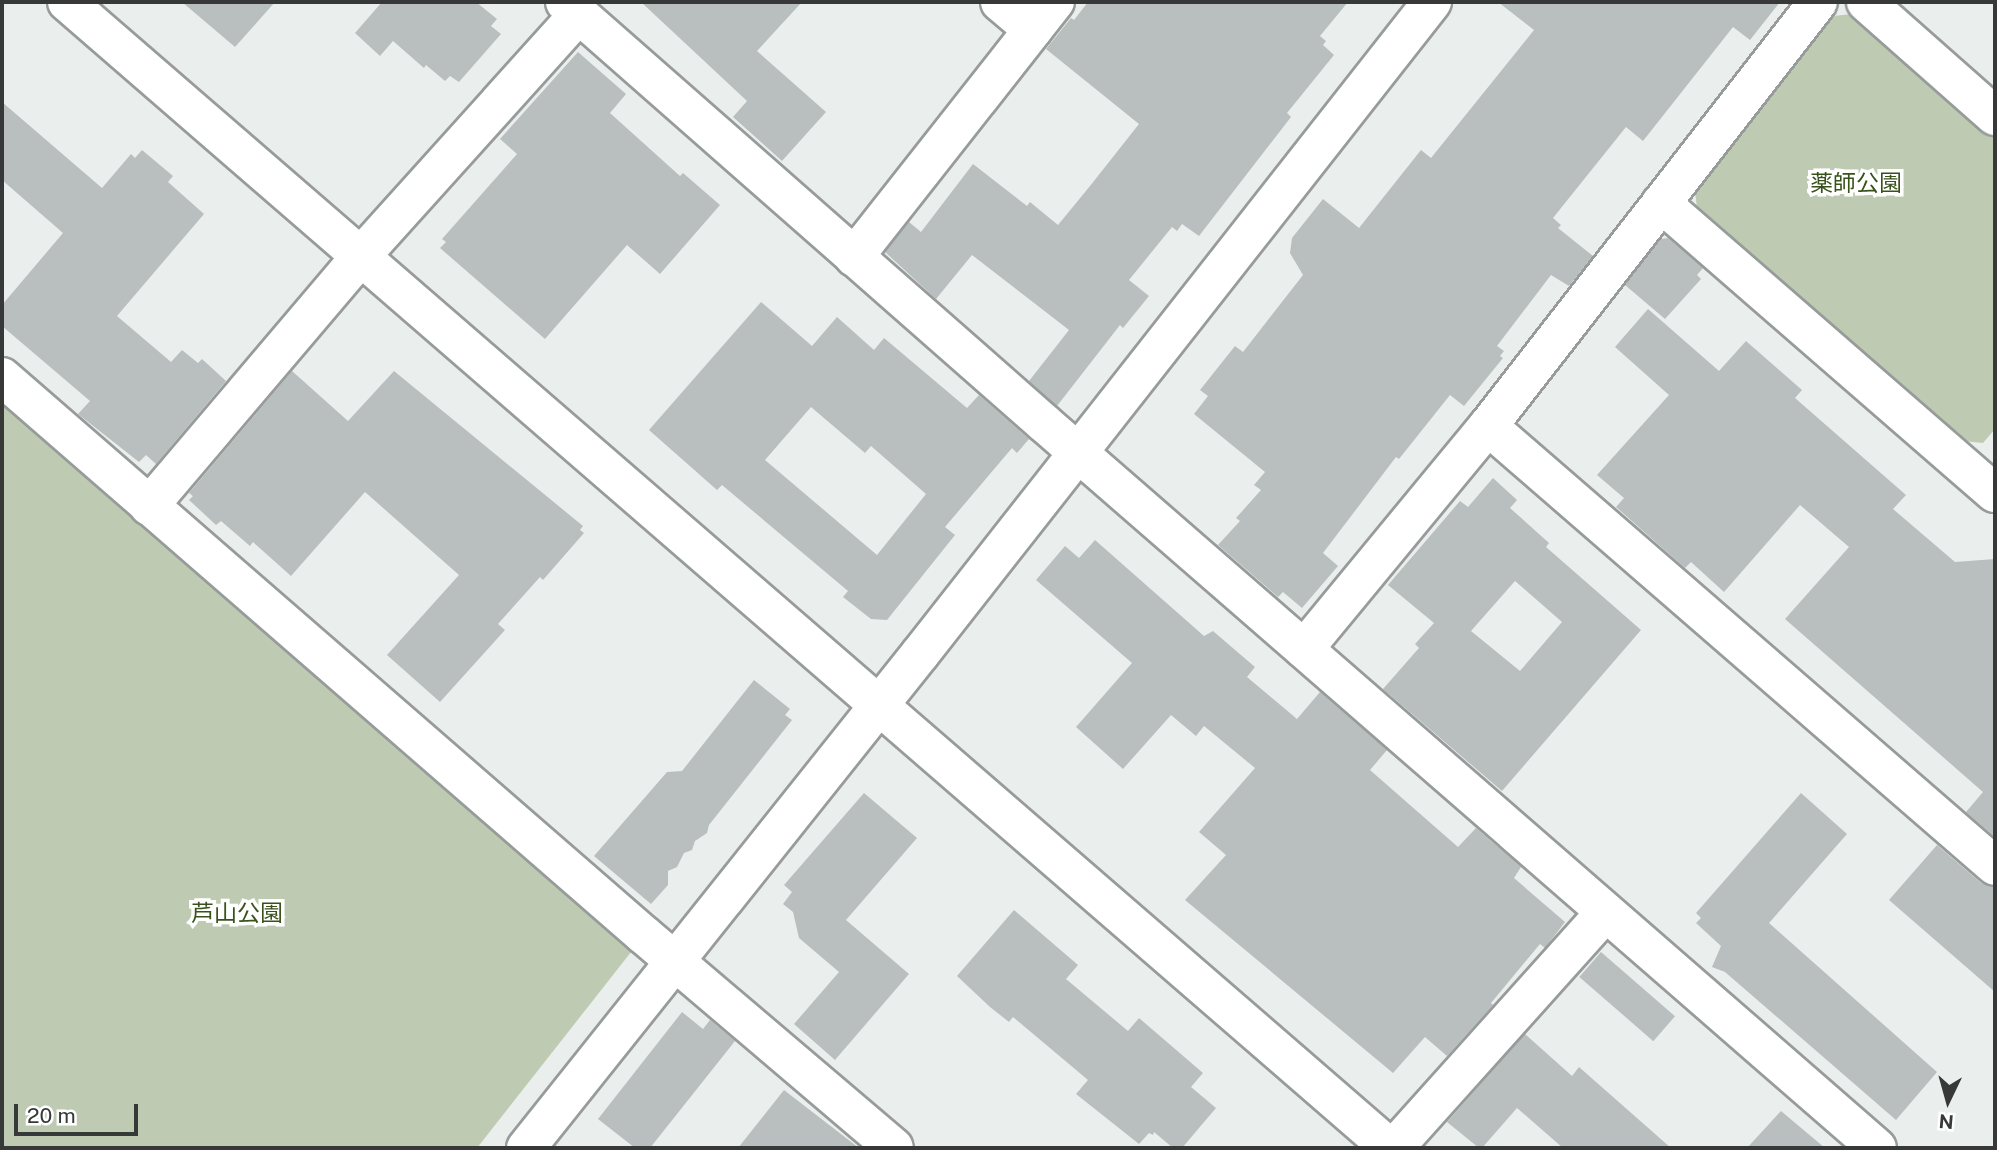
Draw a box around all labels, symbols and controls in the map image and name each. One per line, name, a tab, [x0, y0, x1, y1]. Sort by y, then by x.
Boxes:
park label: 薬師公園	[1810, 169, 1902, 197]
park label: 芦山公園	[191, 899, 283, 927]
north arrow	[1913, 1066, 1983, 1136]
scale bar	[18, 1090, 142, 1134]
text: 20 m	[27, 1103, 76, 1128]
text: N	[1938, 1110, 1955, 1134]

